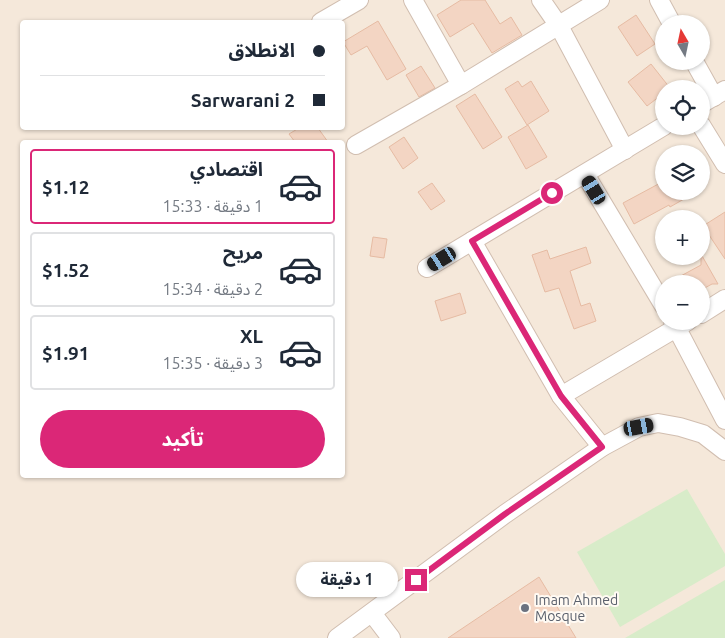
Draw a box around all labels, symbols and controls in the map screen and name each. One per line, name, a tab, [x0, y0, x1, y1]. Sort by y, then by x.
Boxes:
north arrow	[655, 15, 710, 70]
map controls	[655, 15, 710, 330]
text: الانطلاق	[229, 39, 295, 61]
button: locate	[655, 80, 710, 135]
text: Sarwarani 2	[191, 89, 295, 111]
button: layers	[655, 145, 710, 200]
text: اقتصادي	[190, 158, 263, 180]
icon: car	[278, 164, 323, 209]
car	[579, 173, 608, 207]
text: $1.12	[42, 176, 90, 198]
route start	[541, 182, 563, 204]
text: 1 دقيقة · 15:33	[163, 197, 263, 215]
button: +	[655, 210, 710, 265]
text: مريح	[223, 241, 263, 263]
car	[425, 245, 458, 273]
icon: car	[278, 247, 323, 292]
text: $1.52	[42, 259, 90, 281]
button: −	[655, 275, 710, 330]
text: 2 دقيقة · 15:34	[163, 280, 263, 298]
text: XL	[240, 325, 263, 347]
icon: car	[278, 330, 323, 375]
text: $1.91	[42, 342, 90, 364]
text: 3 دقيقة · 15:35	[163, 354, 263, 372]
button: تأكيد	[40, 410, 325, 468]
car	[622, 417, 655, 437]
callout: 1 دقيقة	[296, 562, 398, 598]
route end	[405, 569, 427, 591]
text: 1 دقيقة	[320, 570, 374, 588]
place label: Imam Ahmed Mosque	[535, 592, 618, 624]
marker: Imam Ahmed Mosque	[519, 602, 531, 614]

